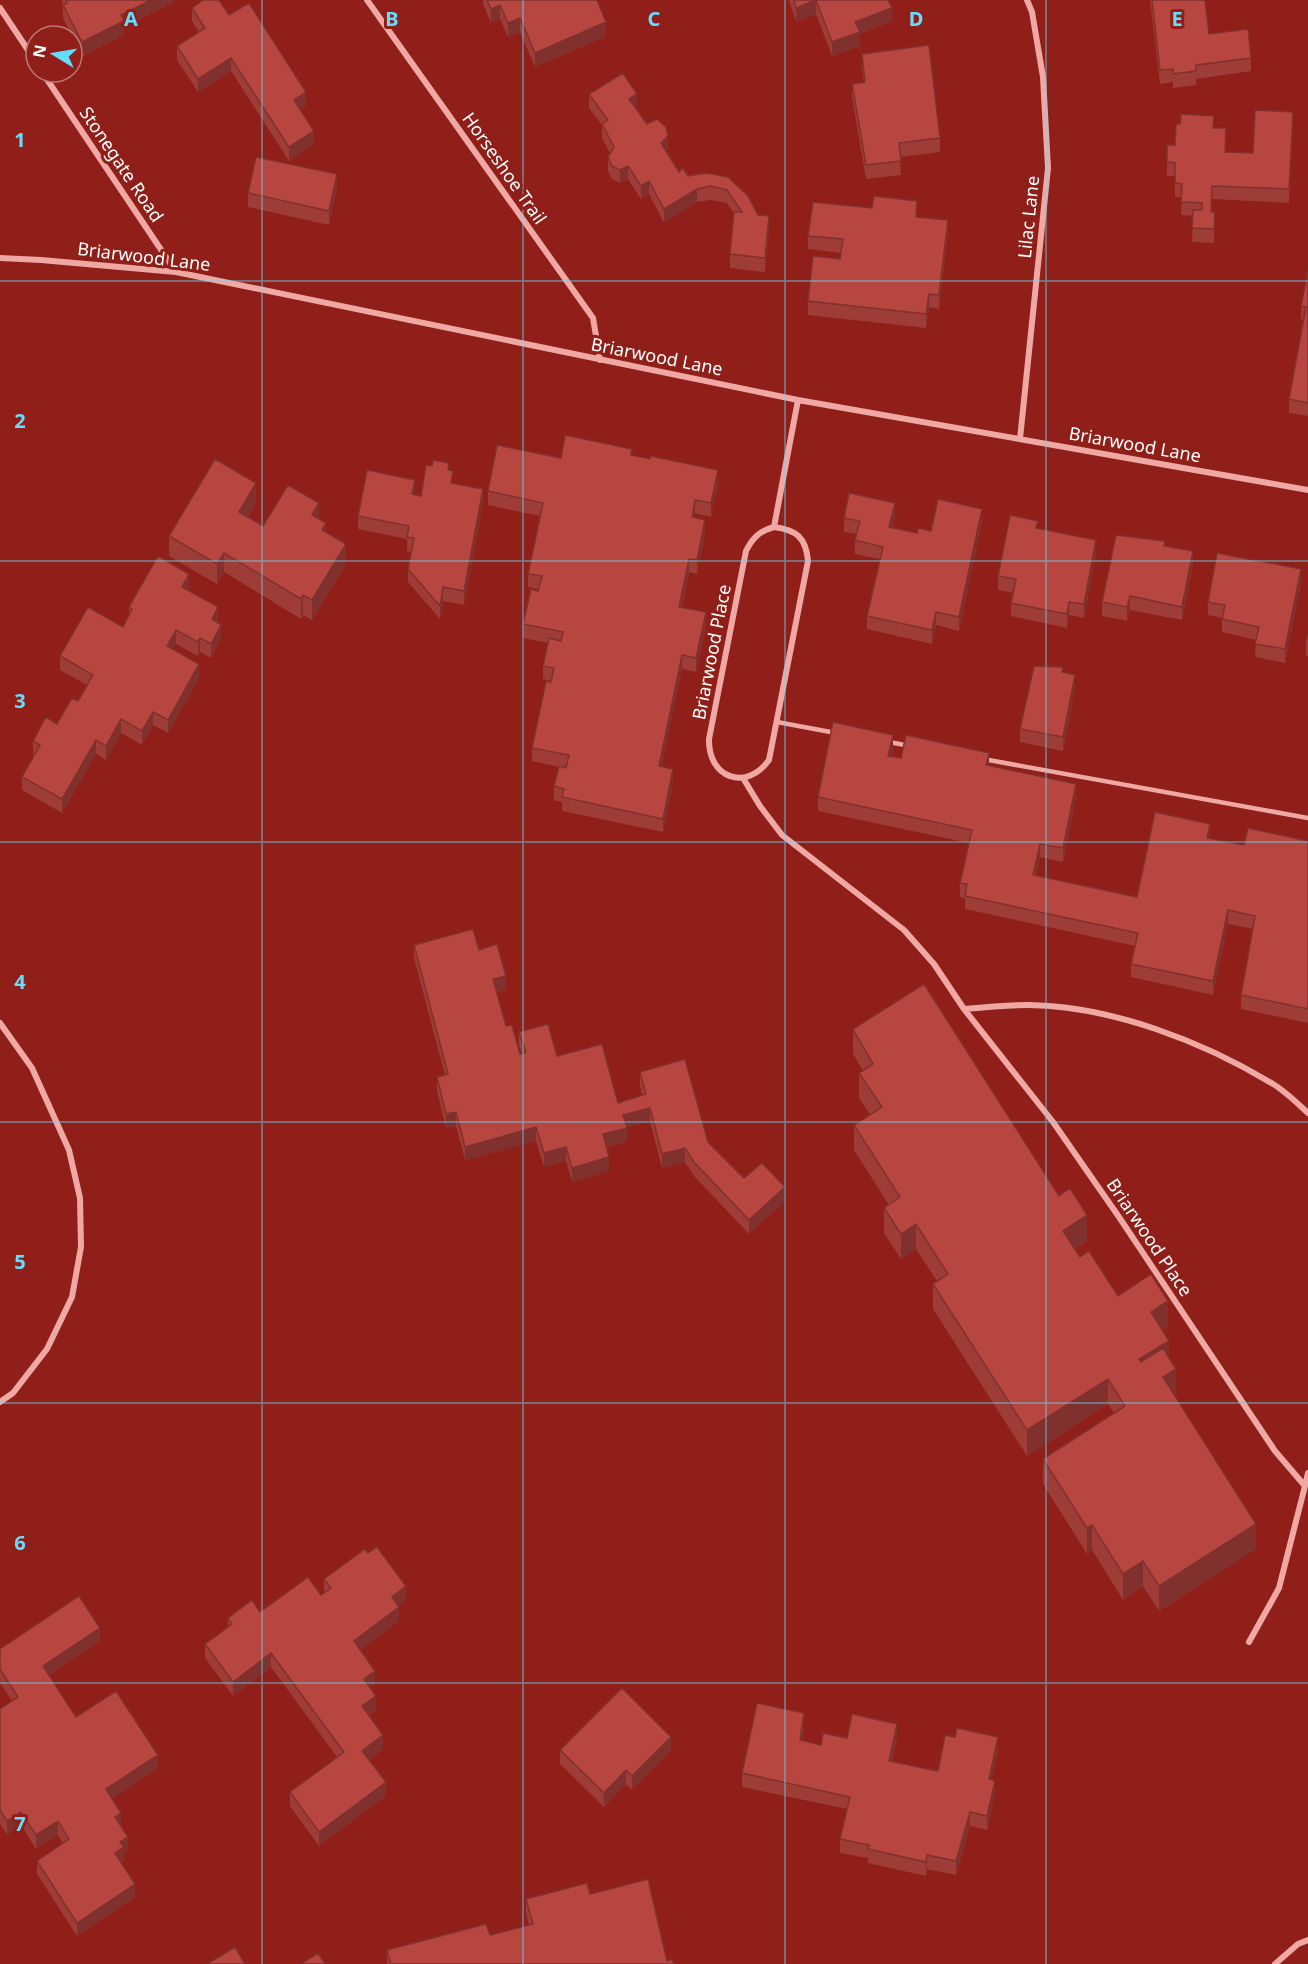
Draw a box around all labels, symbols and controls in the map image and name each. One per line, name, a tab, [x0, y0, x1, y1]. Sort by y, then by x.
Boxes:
text: A	[124, 5, 138, 32]
text: B	[385, 5, 399, 32]
text: C	[648, 5, 661, 32]
text: D	[909, 5, 923, 32]
text: E	[1171, 5, 1183, 32]
north arrow	[24, 24, 84, 84]
text: N	[27, 43, 51, 60]
street label: Stonegate Road	[74, 102, 170, 226]
street label: Horseshoe Trail	[457, 107, 553, 229]
text: 1	[14, 126, 26, 153]
street label: Lilac Lane	[1012, 174, 1044, 260]
street label: Briarwood Lane	[76, 236, 212, 276]
street label: Briarwood Lane	[589, 331, 725, 381]
text: 2	[14, 407, 26, 434]
street label: Briarwood Lane	[1067, 421, 1203, 467]
street label: Briarwood Place	[686, 582, 736, 722]
text: 3	[14, 687, 26, 714]
text: 4	[14, 968, 26, 995]
street label: Briarwood Place	[1102, 1173, 1198, 1301]
text: 5	[14, 1248, 26, 1275]
text: 6	[14, 1529, 26, 1556]
text: 7	[14, 1810, 26, 1837]

